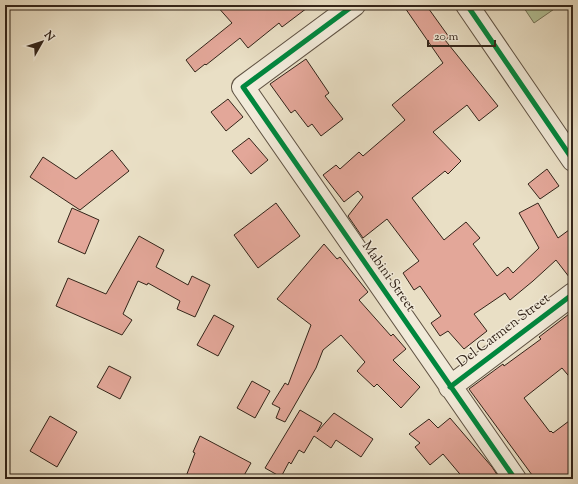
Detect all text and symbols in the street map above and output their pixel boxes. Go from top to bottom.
north arrow [22,22,62,62]
scale bar [428,22,495,48]
text: N [39,27,58,45]
text: 20 m [434,28,459,46]
street label: Mabini Street [356,238,420,317]
street label: Del Carmen Street [453,289,555,373]

